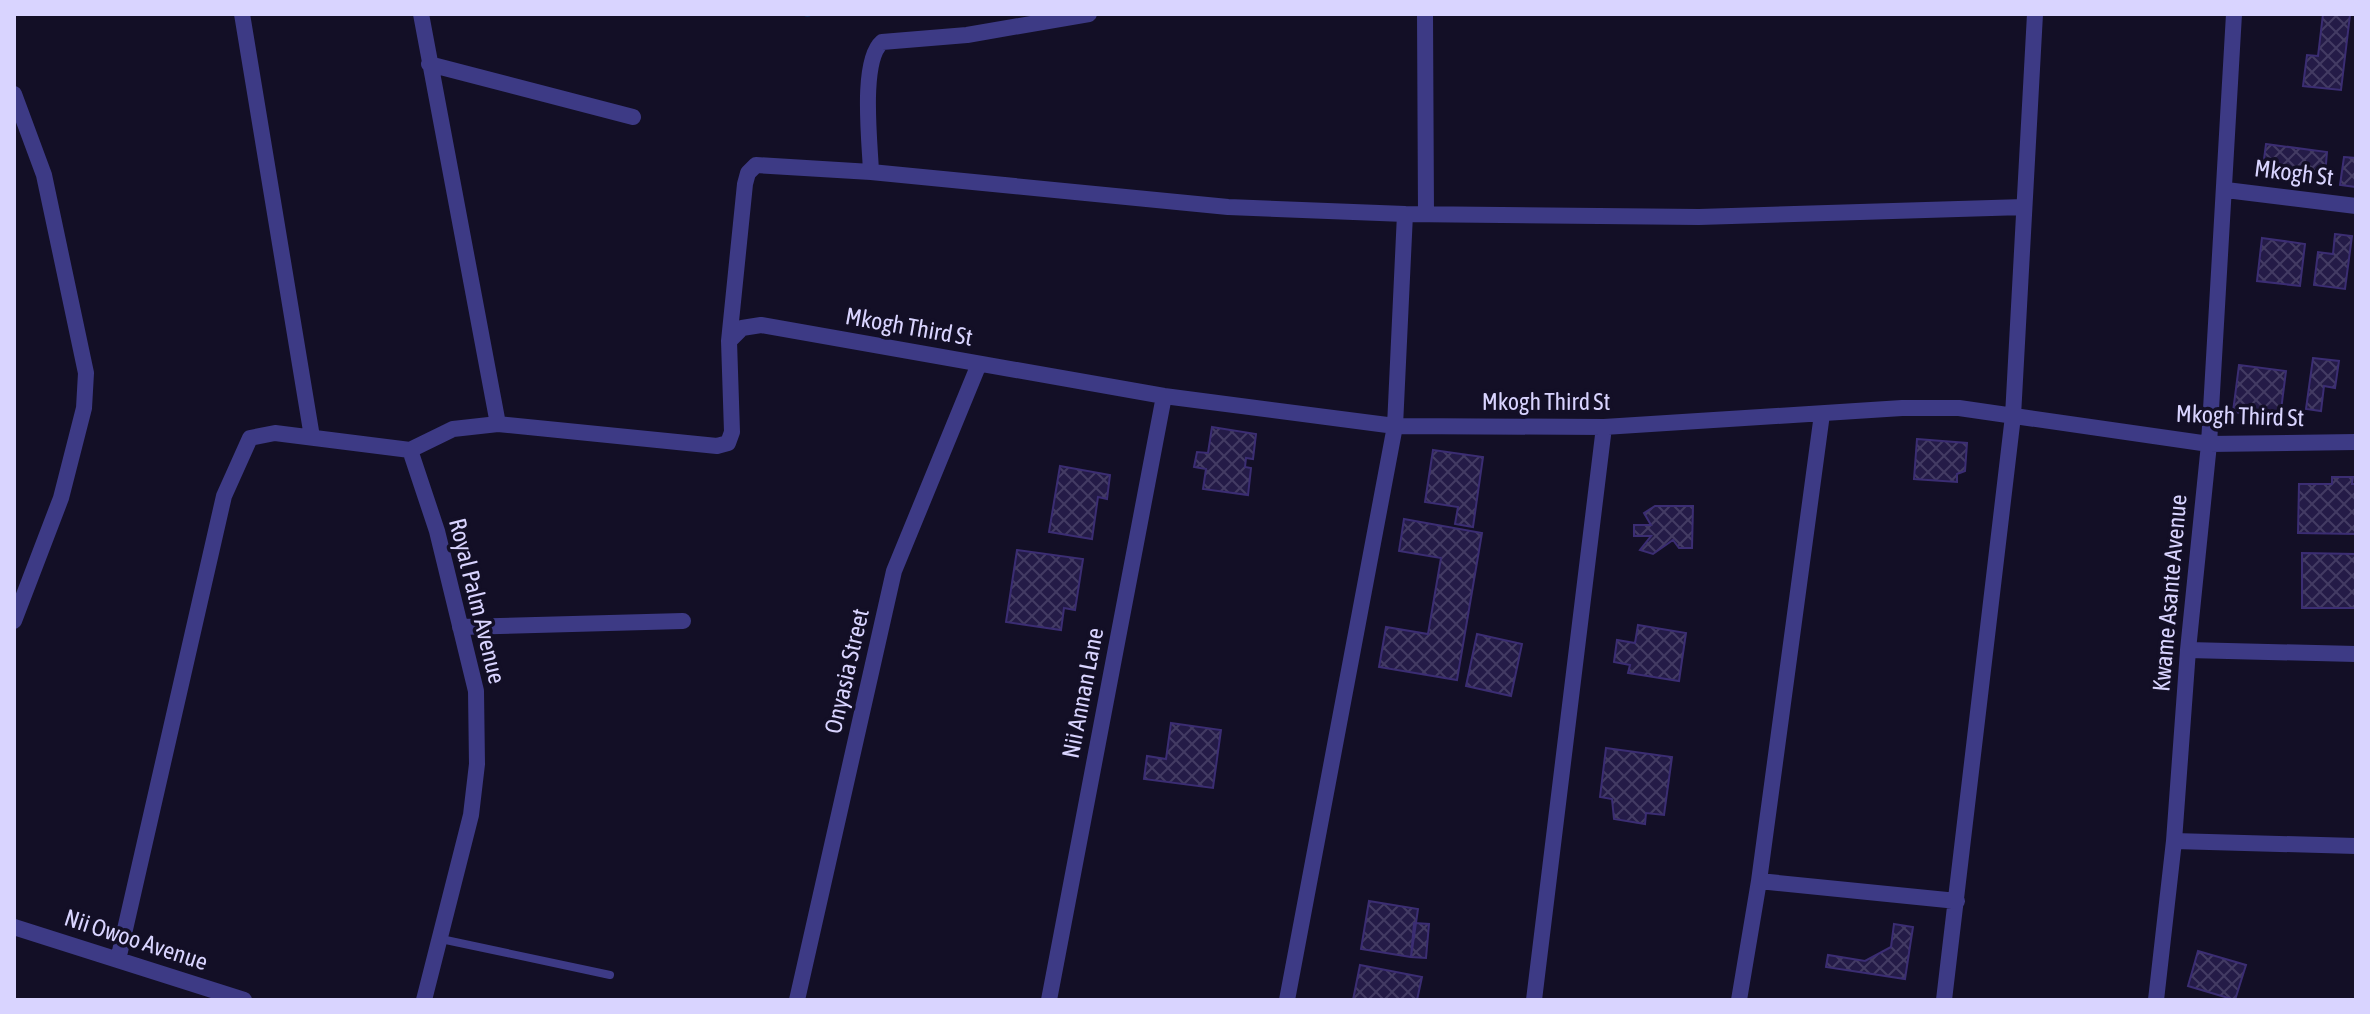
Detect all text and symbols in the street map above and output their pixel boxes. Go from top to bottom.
street label: Mkogh St [2253,154,2335,191]
street label: Mkogh Third St [843,302,975,351]
street label: Mkogh Third St [1482,388,1610,415]
street label: Mkogh Third St [2175,400,2305,431]
street label: Kwame Asante Avenue [2147,493,2192,693]
street label: Royal Palm Avenue [444,515,511,686]
street label: Onyasia Street [819,606,874,736]
street label: Nii Annan Lane [1057,625,1108,761]
street label: Nii Owoo Avenue [61,904,211,975]

